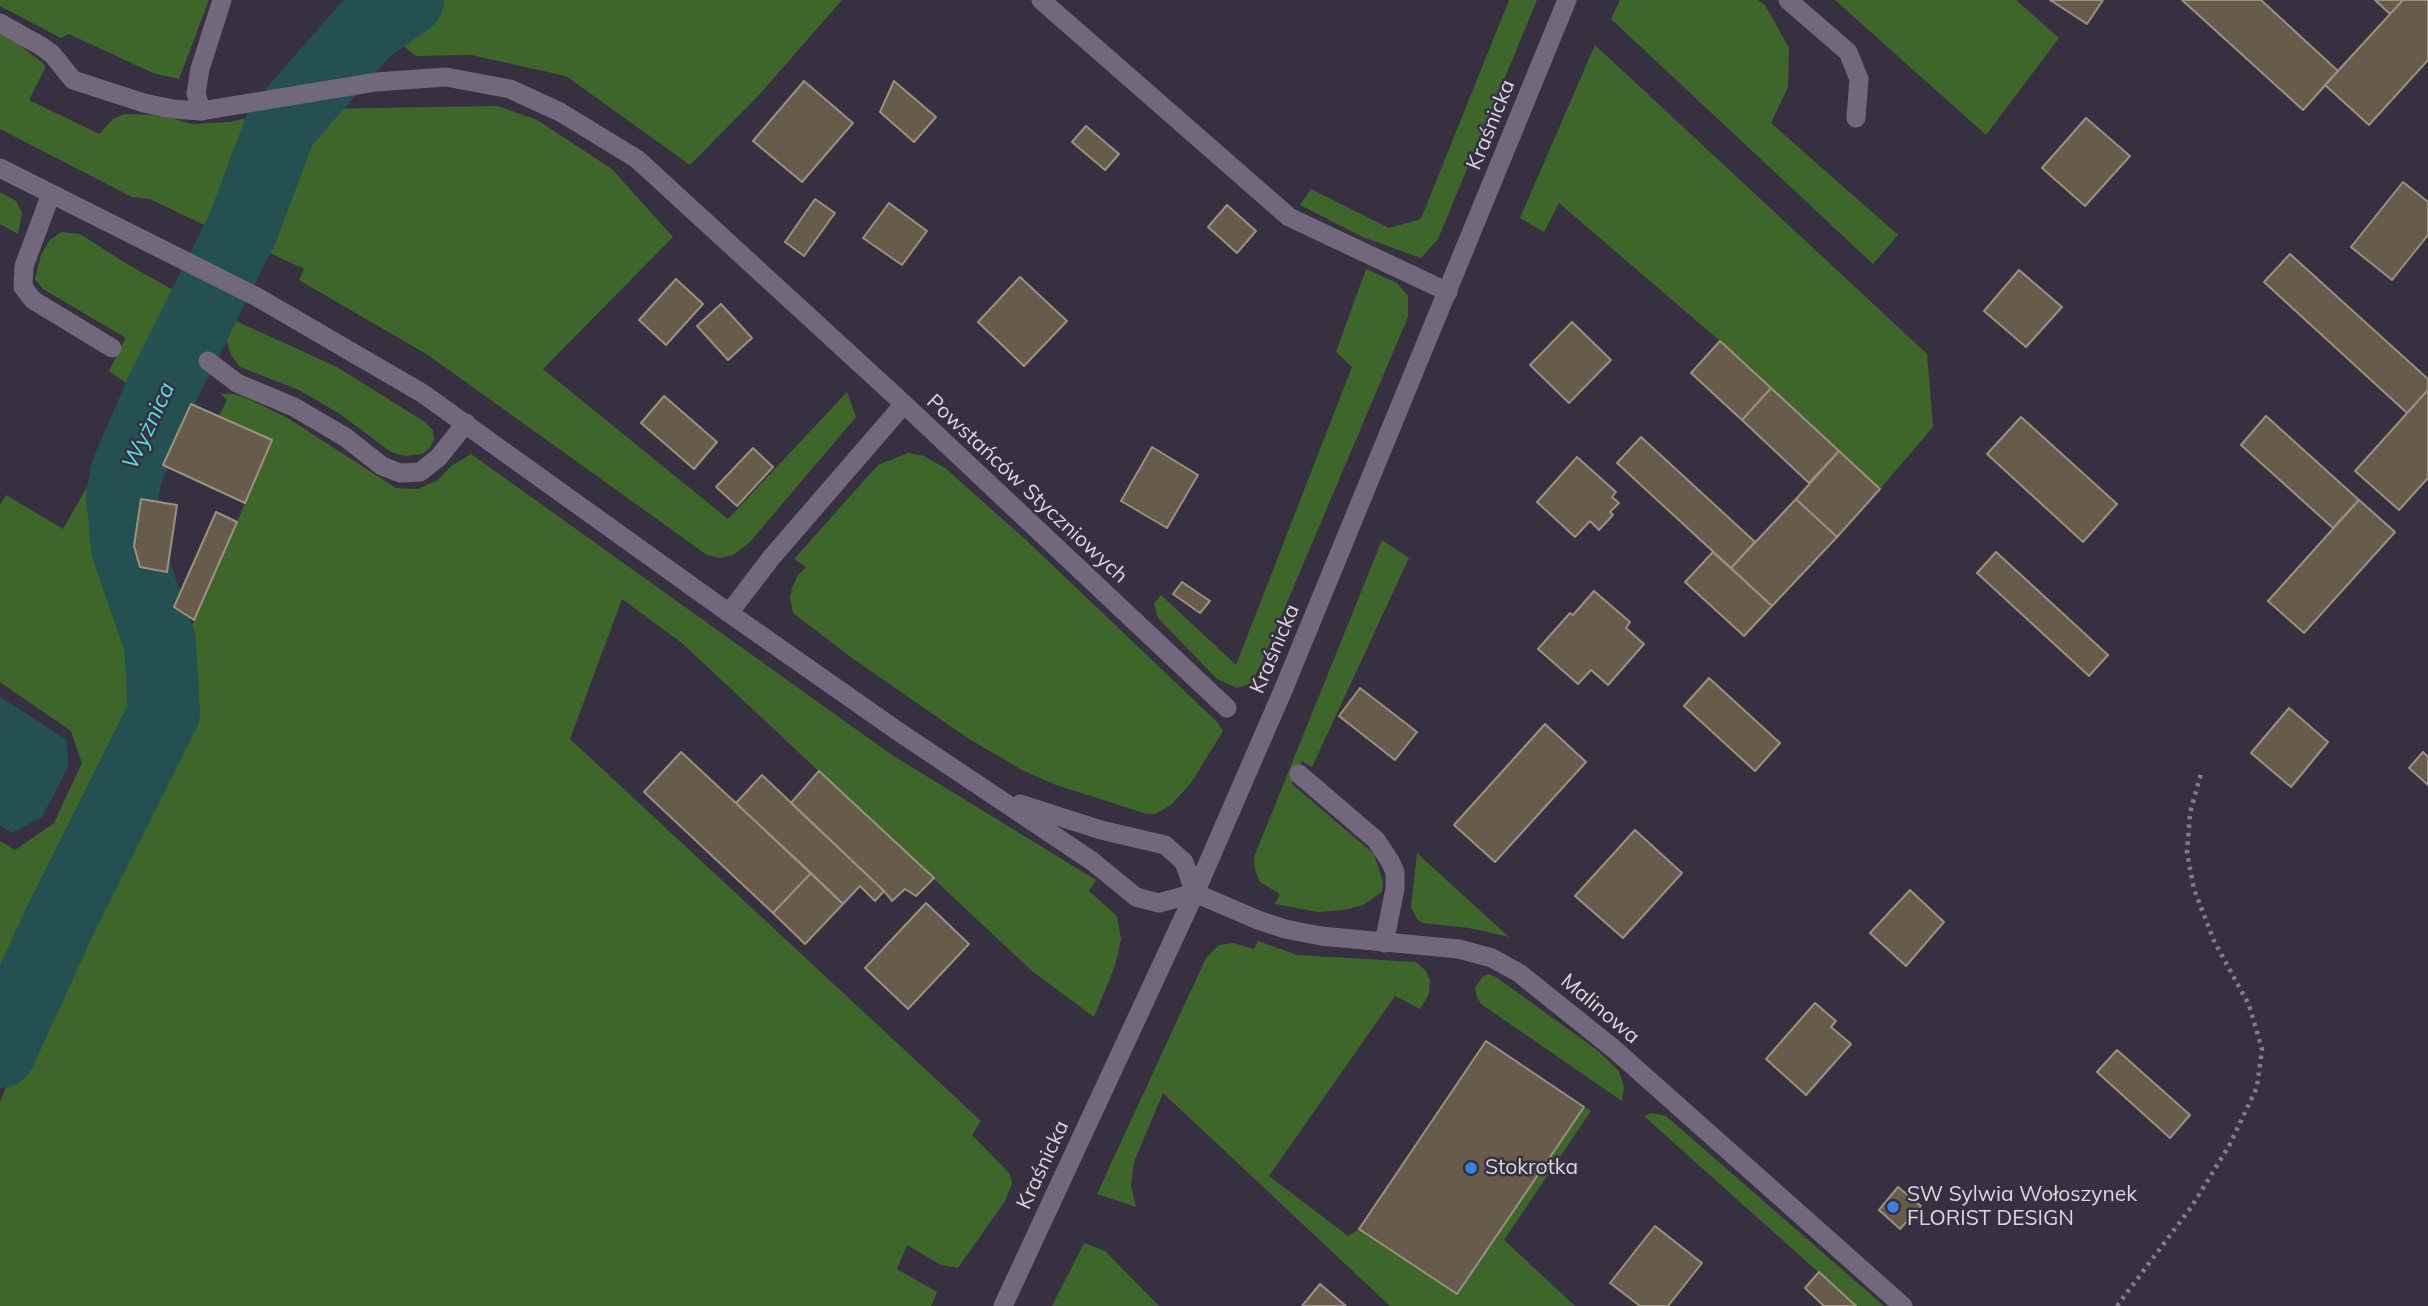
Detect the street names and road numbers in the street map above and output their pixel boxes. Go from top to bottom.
street label: Kraśnicka [1462,76,1520,174]
street label: Powstańców Styczniowych [921,389,1133,589]
street label: Kraśnicka [1245,600,1305,698]
street label: Malinowa [1555,969,1645,1049]
street label: Kraśnicka [1012,1117,1074,1213]

